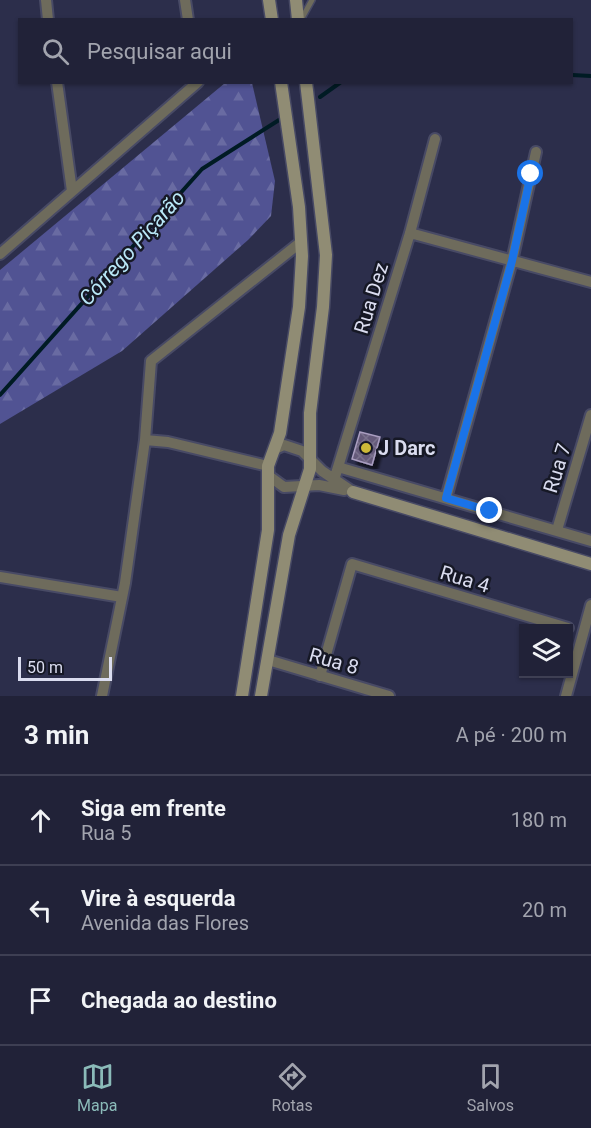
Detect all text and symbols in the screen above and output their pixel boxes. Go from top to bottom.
search box [18,18,573,84]
icon: search [39,35,72,68]
text: Pesquisar aqui [87,39,232,64]
route start [517,160,543,186]
water label: Córrego Piçarão [74,186,190,310]
street label: Rua Dez [349,260,393,336]
place label: J Darc [378,436,435,460]
street label: Rua 7 [538,440,576,496]
marker: J Darc [359,441,373,455]
route end [476,497,502,523]
street label: Rua 4 [437,560,493,598]
map controls [519,624,573,678]
button: layers [519,624,573,678]
street label: Rua 8 [306,643,362,679]
scale bar [18,654,112,682]
text: 50 m [27,658,63,677]
text: 3 min [24,720,89,750]
text: A pé · 200 m [456,723,567,747]
text: Siga em frente [81,796,226,821]
icon: ahead [24,804,57,837]
text: 180 m [511,808,567,832]
text: Rua 5 [81,821,131,845]
text: Vire à esquerda [81,886,235,911]
icon: left [24,894,57,927]
text: 20 m [522,898,567,922]
text: Avenida das Flores [81,911,249,935]
icon: arrive [24,984,57,1017]
text: Chegada ao destino [81,988,277,1013]
tab: Mapa [77,1060,117,1115]
tab: Rotas [272,1060,313,1115]
tab: Salvos [467,1060,514,1115]

